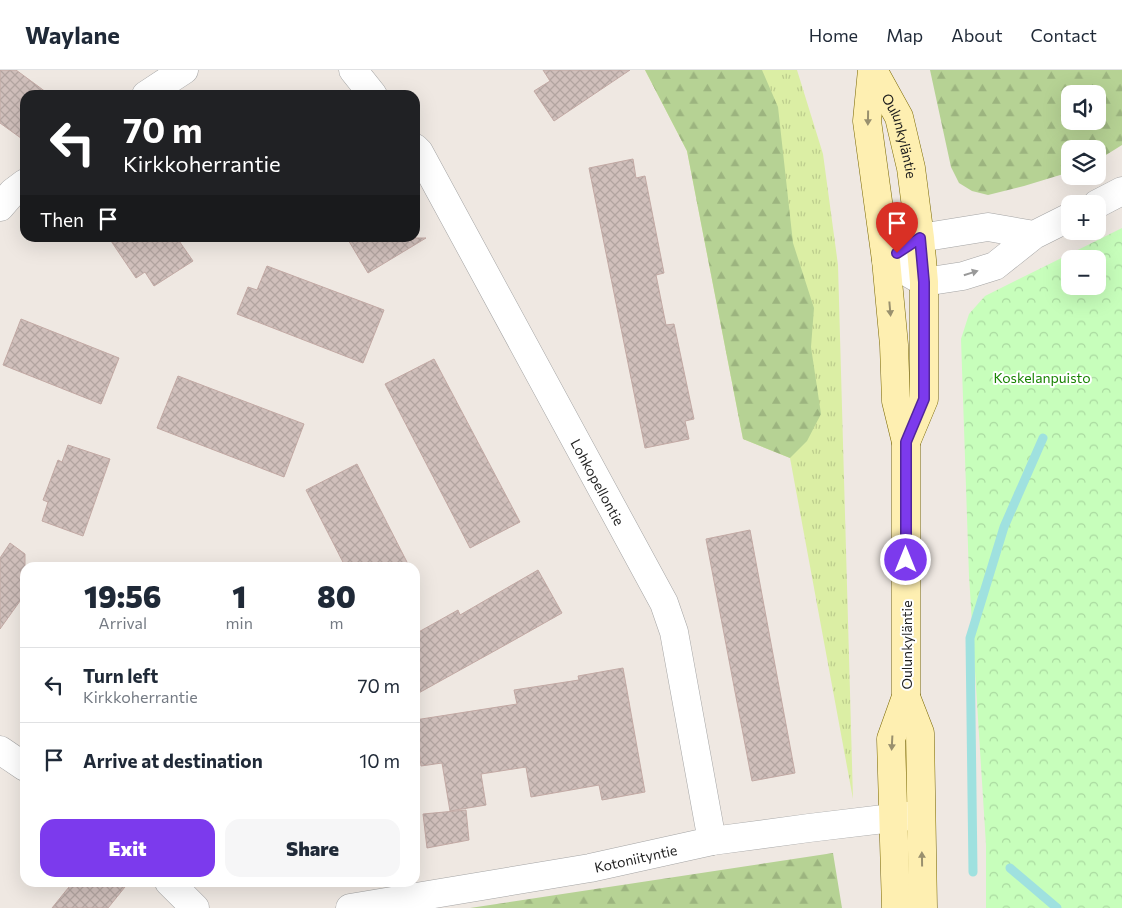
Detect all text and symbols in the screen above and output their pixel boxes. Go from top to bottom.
text: Waylane [25,20,120,49]
text: Home [809,24,858,46]
text: Map [886,24,923,46]
text: About [951,24,1003,46]
text: Contact [1031,24,1097,46]
map controls [1061,85,1106,295]
button: sound [1061,85,1106,130]
street label: Oulunkyläntie [879,90,921,179]
text: 70 m [123,107,203,150]
icon: left [40,110,105,175]
one-way arrow [863,111,871,127]
button: layers [1061,140,1106,185]
text: Kirkkoherrantie [123,150,281,177]
button: + [1061,195,1106,240]
pin [876,202,918,253]
icon: arrive [94,205,122,233]
text: Then [40,208,84,231]
icon: arrive [883,209,911,237]
button: − [1061,250,1106,295]
one-way arrow [964,269,979,277]
one-way arrow [886,301,894,317]
park label: Koskelanpuisto [993,369,1091,386]
street label: Lohkopellontie [568,436,629,528]
position arrow [879,533,931,585]
text: 19:56 [84,577,162,614]
text: 1 [232,577,246,614]
text: 80 [317,577,356,614]
street label: Oulunkyläntie [898,600,915,690]
text: Arrival [99,613,147,632]
text: min [226,613,253,632]
text: m [329,613,343,632]
text: Turn left [83,664,158,687]
icon: left [40,671,68,699]
text: 70 m [357,674,400,697]
text: Kirkkoherrantie [83,687,198,706]
one-way arrow [887,736,895,752]
icon: arrive [40,746,68,774]
text: Arrive at destination [83,749,263,772]
text: 10 m [359,749,400,772]
button: Exit [40,819,215,877]
button: Share [225,819,400,877]
street label: Kotoniityntie [593,841,679,875]
one-way arrow [918,851,926,867]

